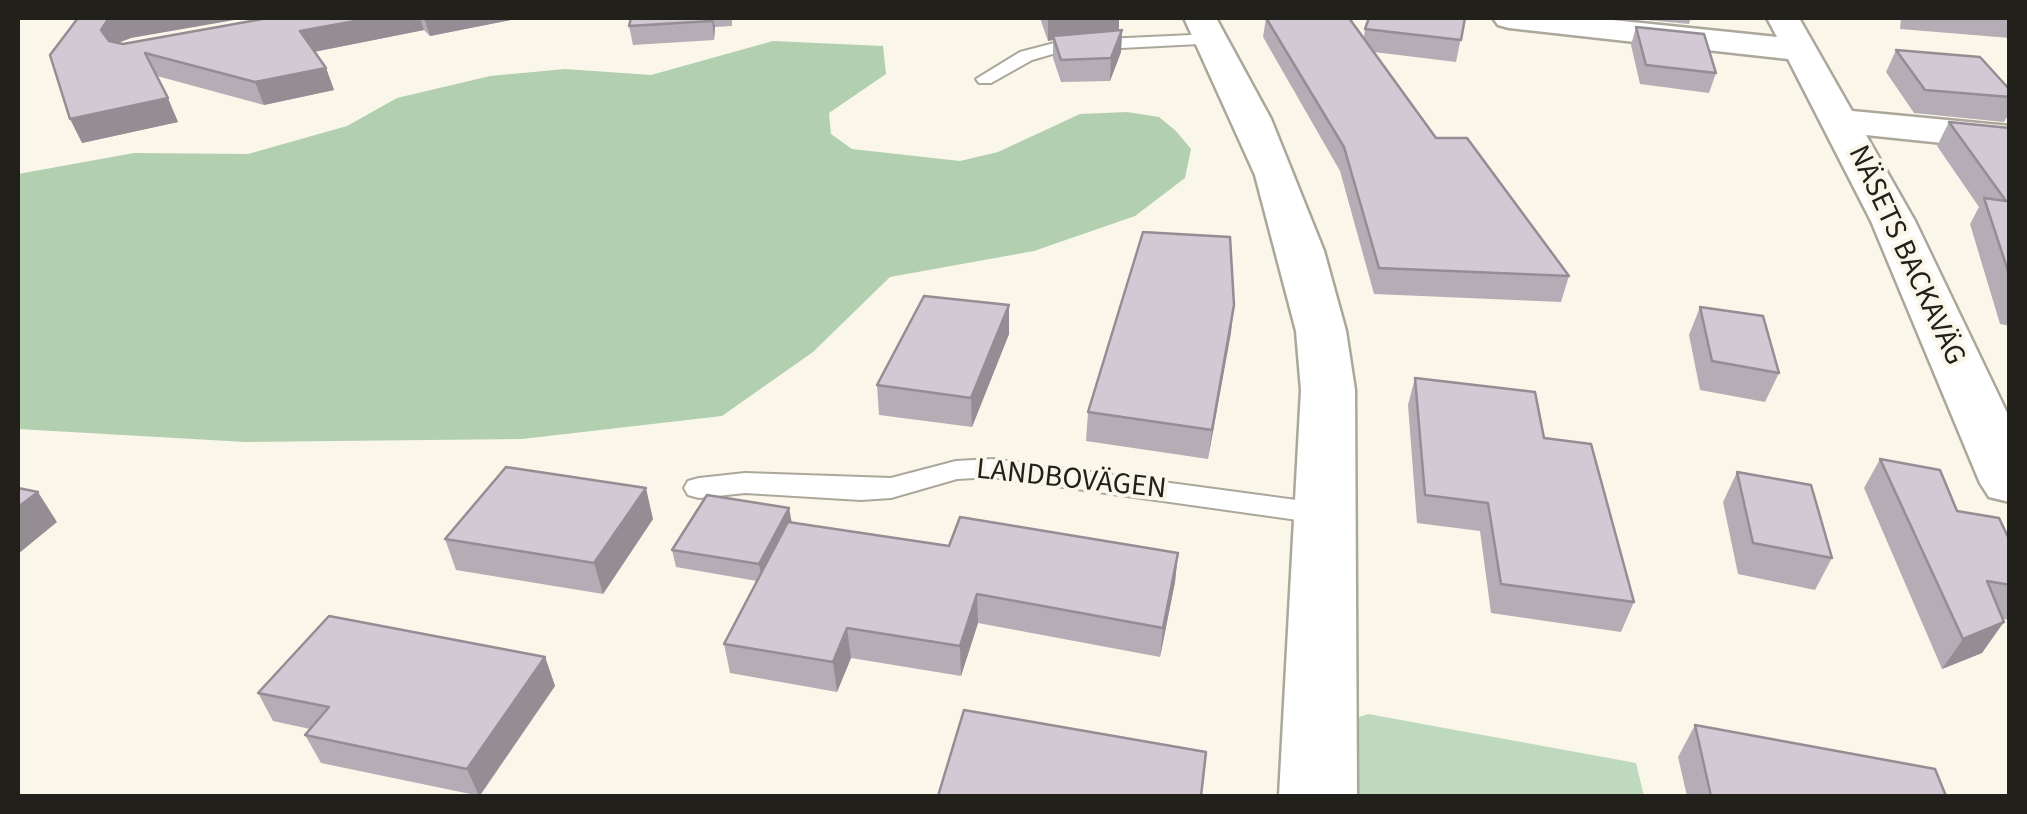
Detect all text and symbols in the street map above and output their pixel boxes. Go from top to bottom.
street label: NÄSETS BACKAVÄG [1838,141,1972,371]
street label: LANDBOVÄGEN [974,453,1168,509]

